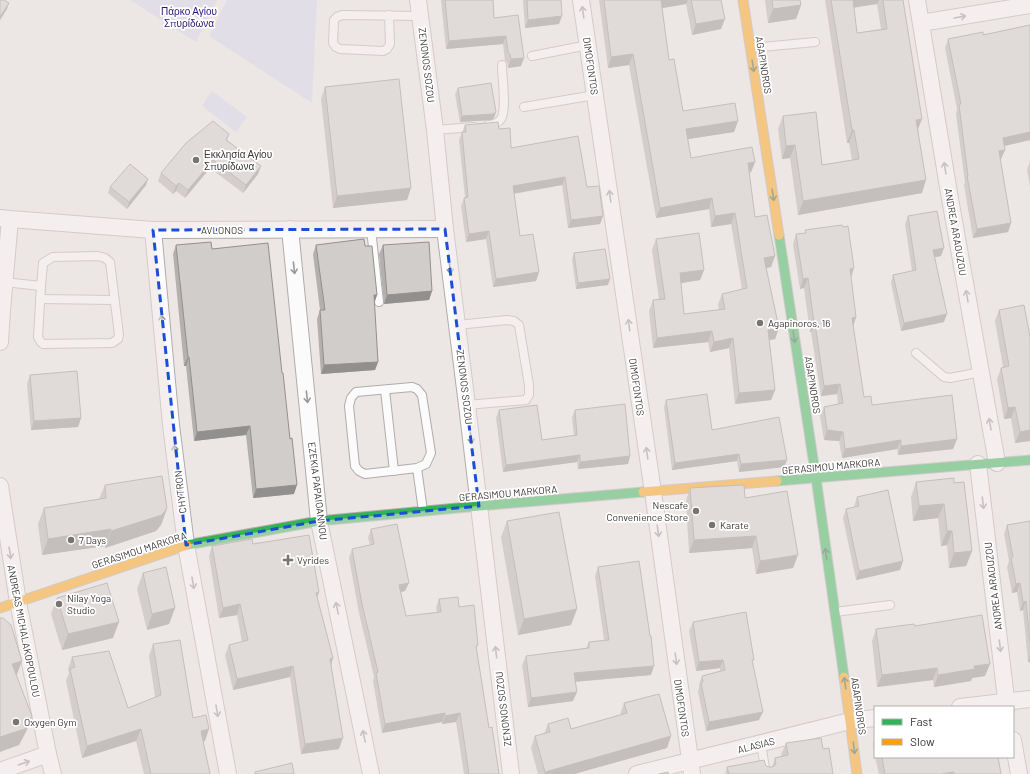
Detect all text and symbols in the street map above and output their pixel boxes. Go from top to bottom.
park label: Πάρκο Αγίου Σπυρίδωνα [161,5,217,29]
one-way arrow [579,6,587,19]
one-way arrow [953,12,966,20]
street label: ZENONOS SOZOU [416,27,438,103]
street label: DIMOFONTOS [581,36,601,96]
street label: AGAPINOROS [754,36,774,95]
one-way arrow [749,59,757,72]
place label: Εκκλησία Αγίου Σπυρίδωνα [204,148,272,172]
marker: Εκκλησία Αγίου Σπυρίδωνα [191,155,201,165]
one-way arrow [941,162,949,175]
street label: ANDREA ARAOUZOU [942,187,970,277]
one-way arrow [769,188,777,201]
one-way arrow [606,190,614,203]
street label: AVLONOS [201,224,243,236]
one-way arrow [290,261,298,274]
one-way arrow [446,261,454,274]
one-way arrow [963,290,971,303]
one-way arrow [158,315,165,328]
place label: Agapinoros, 16 [768,317,830,329]
marker: Agapinoros, 16 [755,318,765,328]
one-way arrow [625,319,633,332]
one-way arrow [790,330,798,343]
street label: ZENONOS SOZOU [454,349,476,425]
street label: AGAPINOROS [803,356,823,415]
street label: DIMOFONTOS [627,357,647,417]
one-way arrow [303,390,311,403]
one-way arrow [986,418,994,431]
one-way arrow [467,431,475,444]
street label: EZEKIA PAPAIOANNOU [306,441,330,541]
one-way arrow [171,444,178,457]
one-way arrow [643,447,651,460]
street label: GERASIMOU MARKORA [781,456,881,476]
street label: CHYTRON [171,470,189,514]
street label: GERASIMOU MARKORA [458,483,558,503]
one-way arrow [979,496,987,509]
place label: Nescafe Convenience Store [606,499,688,523]
marker: Nescafe Convenience Store [691,506,701,516]
place label: Karate [720,519,749,531]
marker: Karate [707,520,717,530]
one-way arrow [654,524,662,537]
street label: GERASIMOU MARKORA [90,529,188,571]
place label: 7 Days [79,534,106,546]
marker: 7 Days [66,535,76,545]
street label: ANDREA ARAOUZOU [982,541,1004,631]
one-way arrow [6,546,14,559]
one-way arrow [822,548,830,561]
marker: Vyrides [282,554,294,566]
place label: Vyrides [297,554,329,566]
street label: ANDREAS MICHALAKOPOULOU [5,564,43,698]
one-way arrow [189,576,197,589]
place label: Nilay Yoga Studio [67,592,111,616]
marker: Nilay Yoga Studio [54,599,64,609]
one-way arrow [333,602,341,615]
one-way arrow [996,639,1004,652]
one-way arrow [493,646,500,659]
one-way arrow [672,653,680,666]
street label: ZENONOS SOZOU [492,671,514,747]
one-way arrow [841,677,849,690]
street label: AGAPINOROS [849,677,869,736]
street label: DIMOFONTOS [672,678,692,738]
one-way arrow [213,704,221,717]
legend [874,706,1014,758]
text: Fast [910,714,933,728]
place label: Oxygen Gym [24,716,76,728]
marker: Oxygen Gym [11,717,21,727]
one-way arrow [359,730,367,743]
text: Slow [910,734,935,748]
street label: ALASIAS [736,735,776,755]
one-way arrow [850,741,857,754]
one-way arrow [18,759,31,766]

